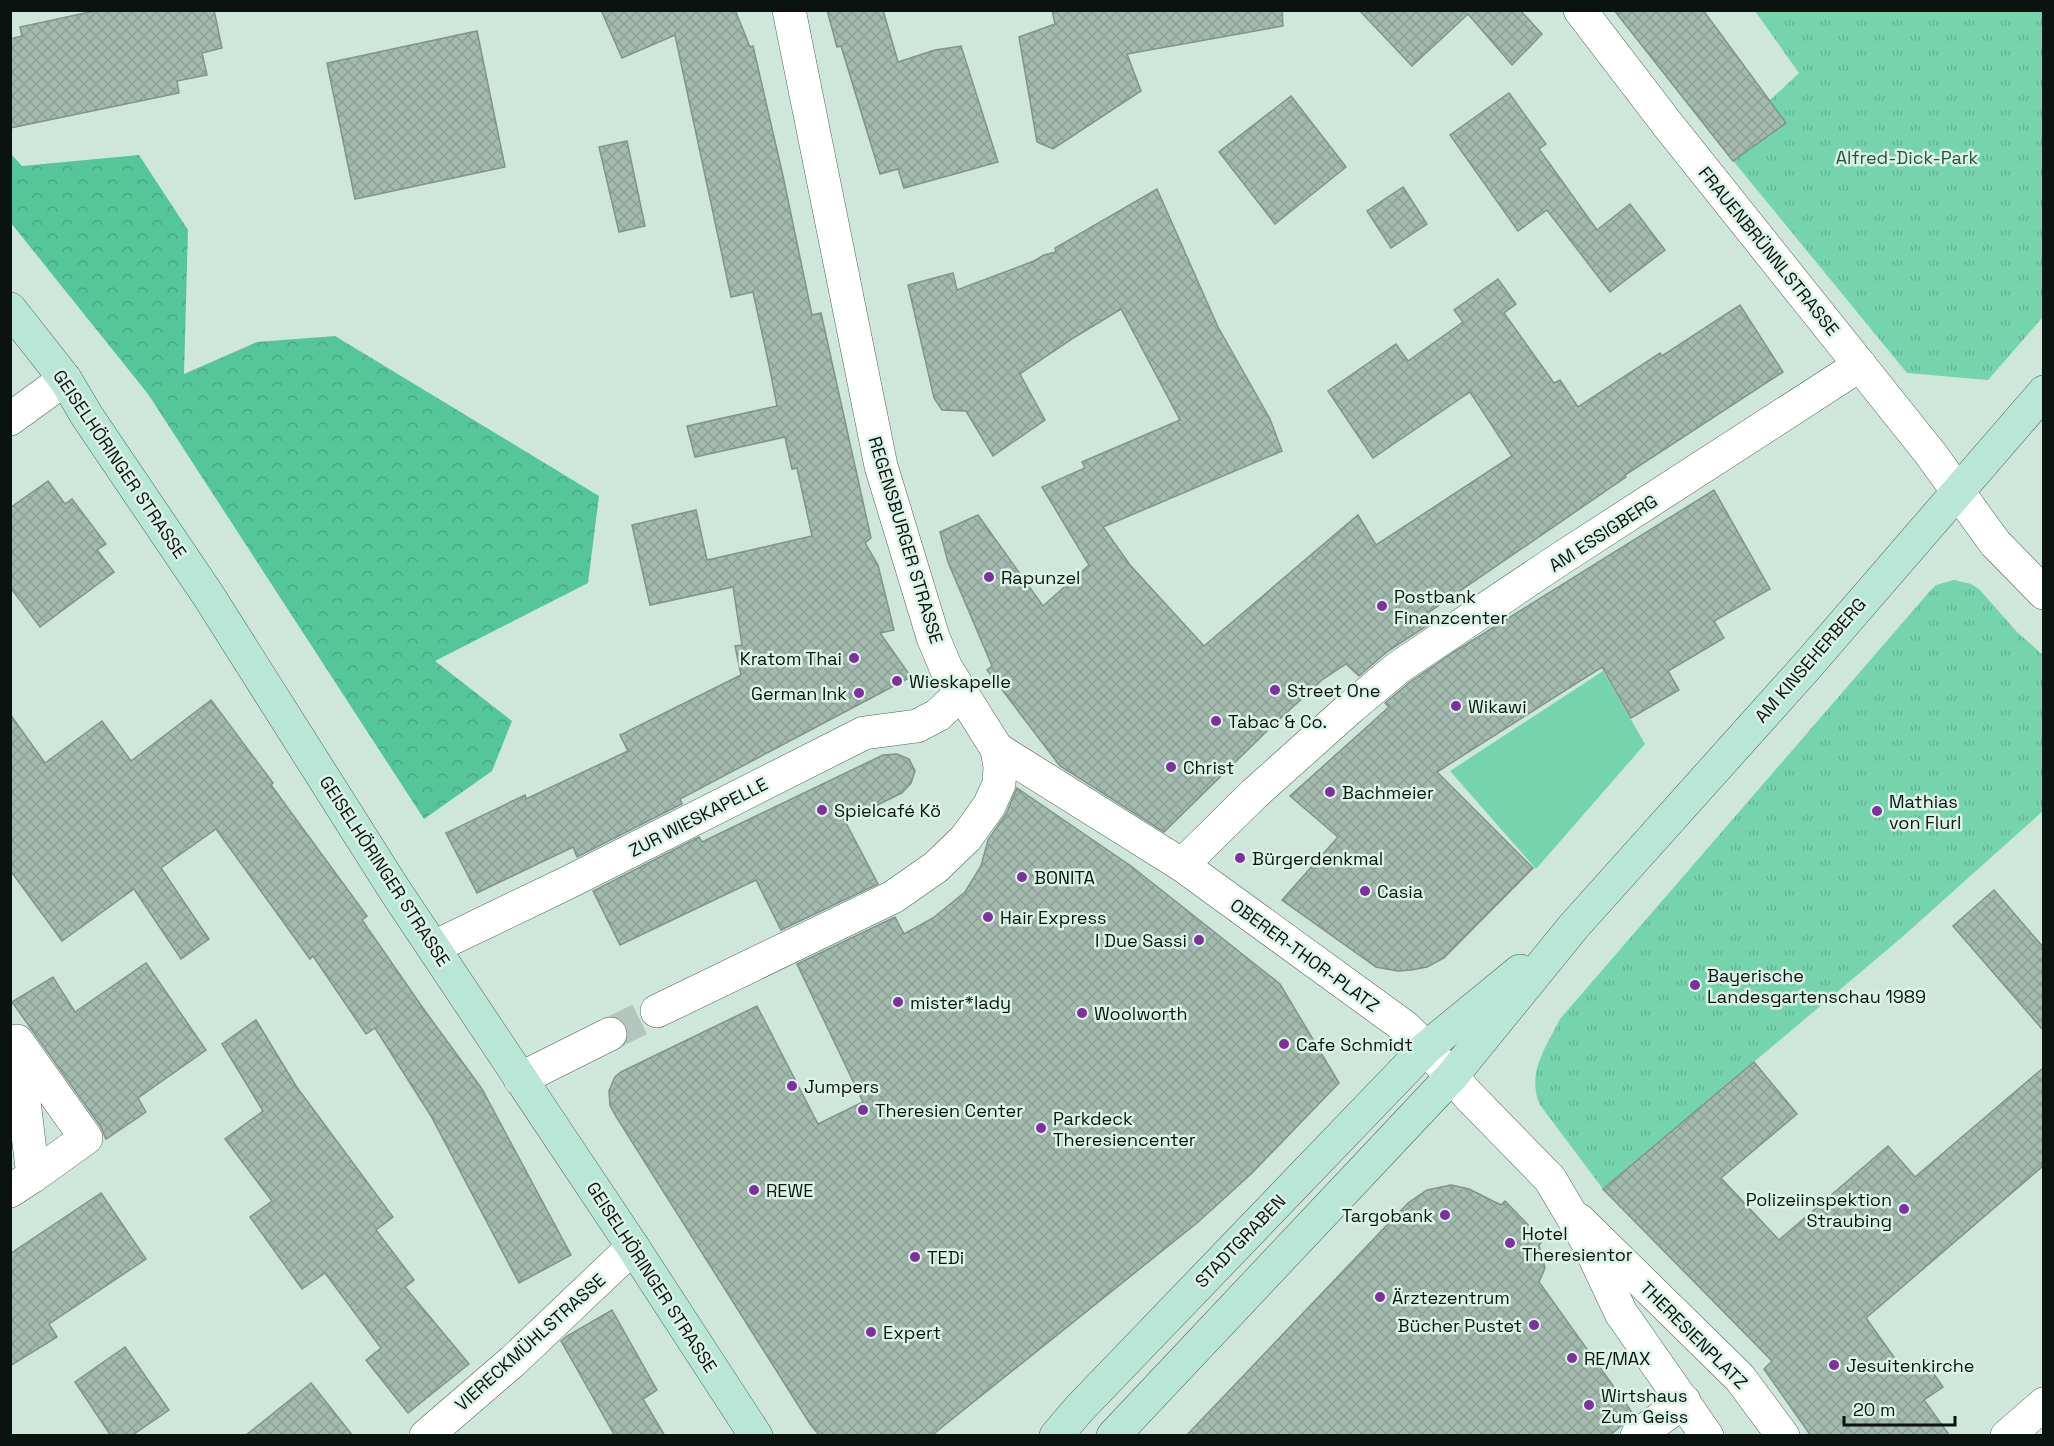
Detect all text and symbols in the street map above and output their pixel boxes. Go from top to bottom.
park label: Alfred-Dick-Park [1836,146,1979,169]
street label: FRAUENBRÜNNLSTRASSE [1694,162,1844,340]
street label: GEISELHÖRINGER STRASSE [48,365,192,563]
street label: REGENSBURGER STRASSE [863,434,949,646]
street label: AM ESSIGBERG [1544,489,1662,577]
place label: Rapunzel [1001,566,1080,589]
marker: Rapunzel [982,570,996,584]
place label: Postbank Finanzcenter [1394,585,1507,629]
street label: AM KINSEHERBERG [1749,593,1871,727]
marker: Postbank Finanzcenter [1375,599,1389,613]
place label: Kratom Thai [740,647,842,670]
marker: Kratom Thai [847,651,861,665]
place label: Wieskapelle [909,670,1011,693]
marker: Wieskapelle [890,674,904,688]
place label: Street One [1287,679,1380,702]
place label: German Ink [751,682,847,705]
marker: Street One [1268,683,1282,697]
marker: German Ink [852,686,866,700]
place label: Wikawi [1468,695,1527,718]
marker: Wikawi [1449,699,1463,713]
place label: Tabac & Co. [1228,710,1327,733]
marker: Tabac & Co. [1209,714,1223,728]
place label: Christ [1183,756,1234,779]
marker: Christ [1164,760,1178,774]
street label: GEISELHÖRINGER STRASSE [315,771,455,971]
street label: ZUR WIESKAPELLE [625,772,771,862]
place label: Bachmeier [1342,781,1434,804]
marker: Bachmeier [1323,785,1337,799]
place label: Mathias von Flurl [1889,790,1961,834]
place label: Spielcafé Kö [834,799,941,822]
marker: Spielcafé Kö [815,803,829,817]
marker: Mathias von Flurl [1870,804,1884,818]
place label: Bürgerdenkmal [1252,847,1383,870]
marker: Bürgerdenkmal [1233,851,1247,865]
place label: BONITA [1034,866,1095,889]
marker: BONITA [1015,870,1029,884]
place label: Casia [1377,880,1423,903]
marker: Casia [1358,884,1372,898]
street label: OBERER-THOR-PLATZ [1226,893,1384,1017]
place label: Hair Express [1000,906,1106,929]
marker: Hair Express [981,910,995,924]
place label: I Due Sassi [1095,929,1187,952]
marker: I Due Sassi [1192,933,1206,947]
place label: Bayerische Landesgartenschau 1989 [1707,964,1926,1008]
marker: Bayerische Landesgartenschau 1989 [1688,978,1702,992]
place label: mister*lady [910,991,1011,1014]
marker: mister*lady [891,995,905,1009]
place label: Woolworth [1094,1002,1188,1025]
marker: Woolworth [1075,1006,1089,1020]
place label: Cafe Schmidt [1296,1033,1413,1056]
marker: Cafe Schmidt [1277,1037,1291,1051]
place label: Jumpers [804,1075,879,1098]
marker: Jumpers [785,1079,799,1093]
place label: Theresien Center [875,1099,1023,1122]
marker: Theresien Center [856,1103,870,1117]
place label: Parkdeck Theresiencenter [1053,1107,1196,1151]
marker: Parkdeck Theresiencenter [1034,1121,1048,1135]
street label: GEISELHÖRINGER STRASSE [582,1177,722,1377]
place label: REWE [766,1179,813,1202]
marker: REWE [747,1183,761,1197]
place label: Polizeiinspektion Straubing [1746,1188,1892,1232]
street label: STADTGRABEN [1190,1189,1290,1293]
marker: Polizeiinspektion Straubing [1897,1202,1911,1216]
place label: Targobank [1342,1204,1433,1227]
marker: Targobank [1438,1208,1452,1222]
place label: Hotel Theresientor [1522,1222,1633,1266]
marker: Hotel Theresientor [1503,1236,1517,1250]
place label: TEDi [927,1246,964,1269]
marker: TEDi [908,1250,922,1264]
street label: VIERECKMÜHLSTRASSE [450,1268,610,1416]
street label: THERESIENPLATZ [1635,1276,1753,1394]
place label: Ärztezentrum [1392,1286,1510,1309]
marker: Ärztezentrum [1373,1290,1387,1304]
place label: Bücher Pustet [1398,1314,1522,1337]
marker: Bücher Pustet [1527,1318,1541,1332]
place label: Expert [883,1321,941,1344]
marker: Expert [864,1325,878,1339]
place label: RE/MAX [1584,1347,1651,1370]
marker: RE/MAX [1565,1351,1579,1365]
place label: Jesuitenkirche [1846,1354,1974,1377]
marker: Jesuitenkirche [1827,1358,1841,1372]
place label: Wirtshaus Zum Geiss [1601,1384,1688,1428]
scale bar [1844,1389,1955,1427]
marker: Wirtshaus Zum Geiss [1582,1398,1596,1412]
text: 20 m [1853,1398,1896,1421]

